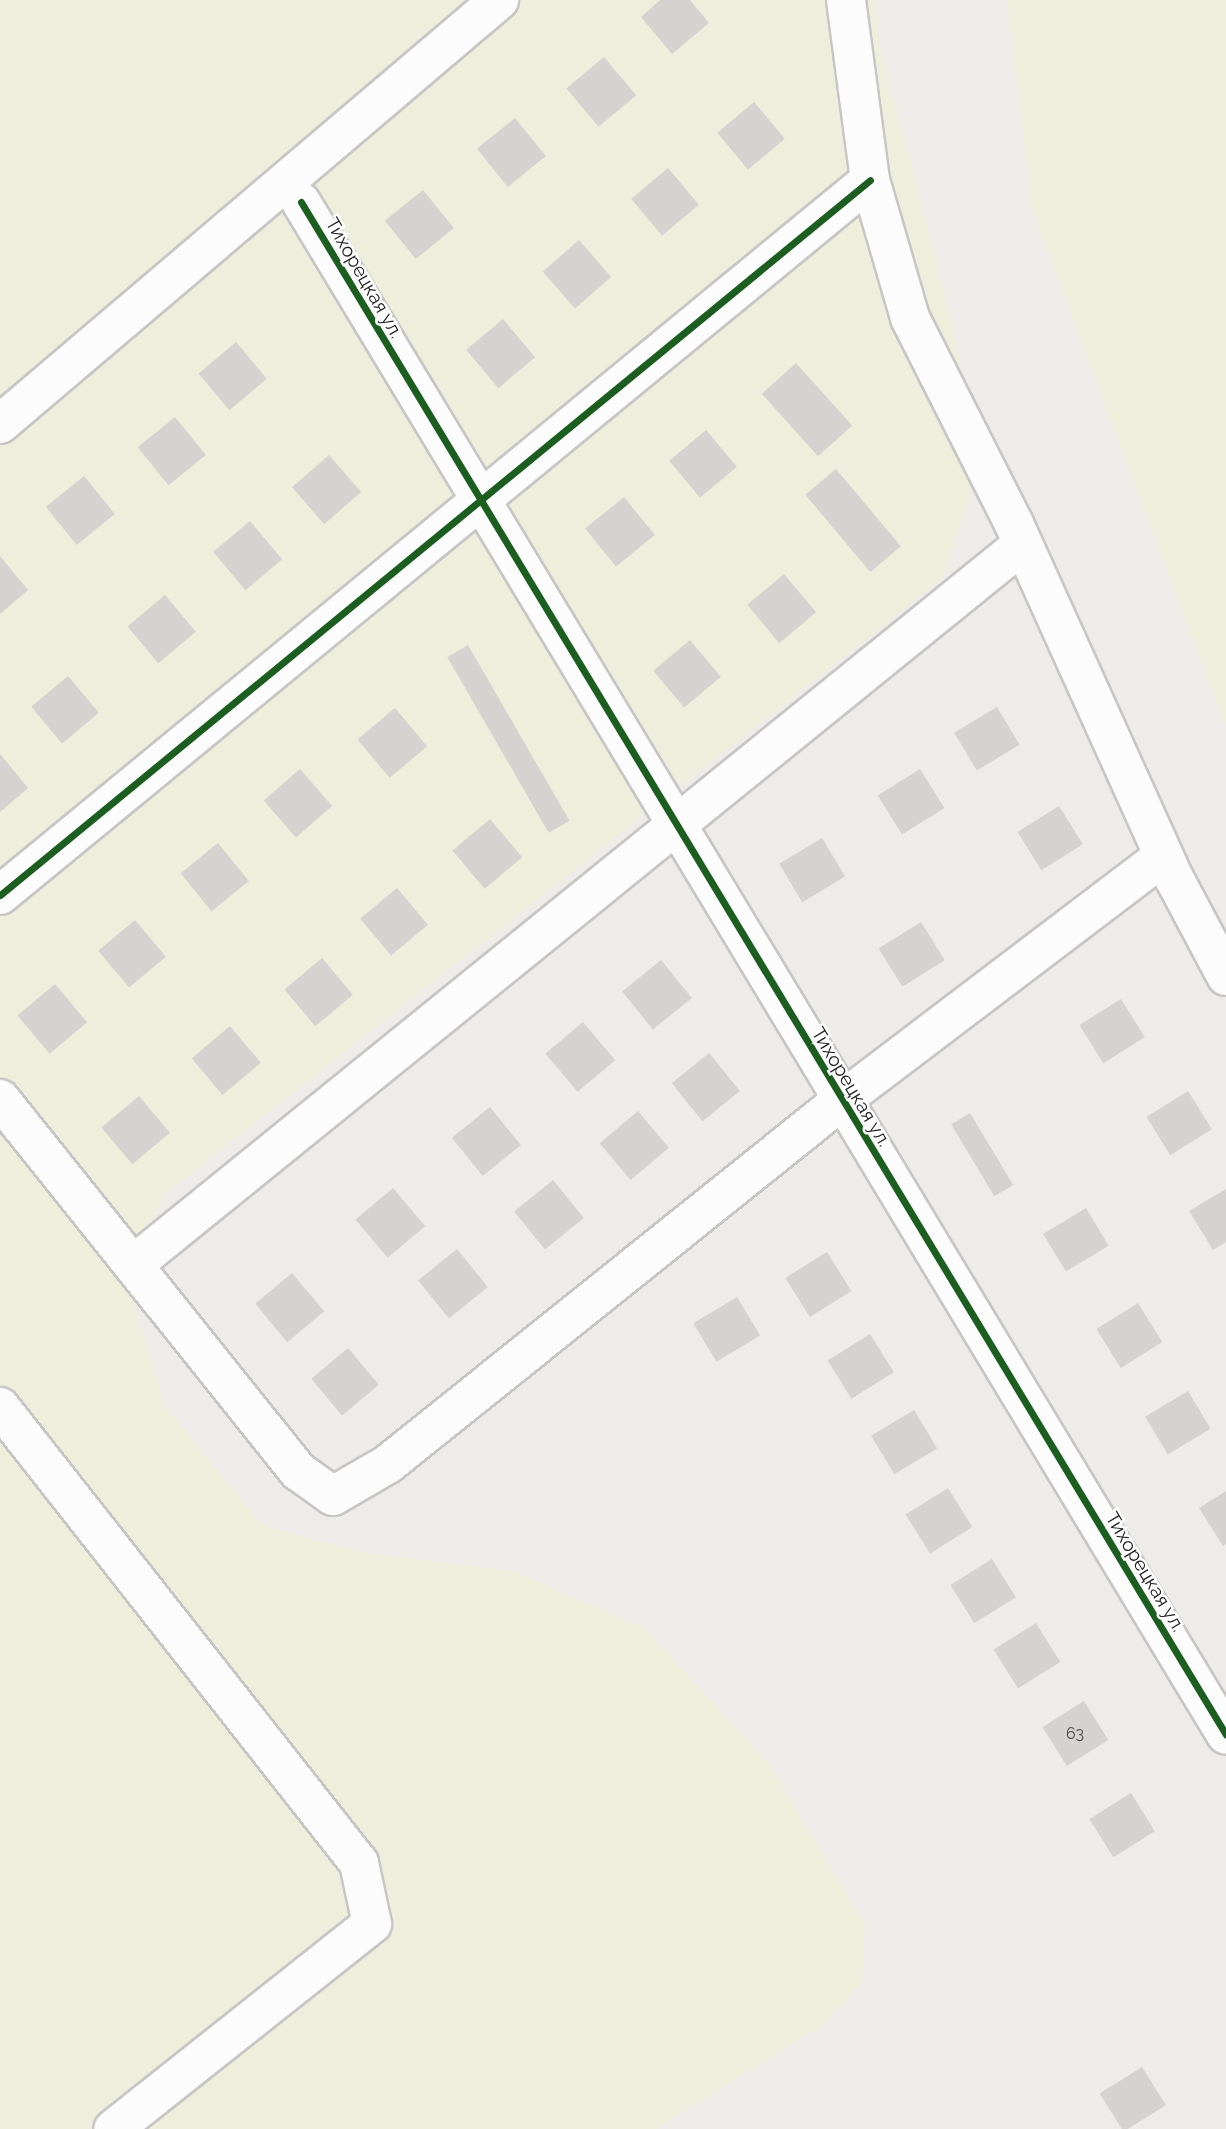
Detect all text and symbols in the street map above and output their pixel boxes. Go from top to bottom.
street label: Тихорецкая ул. [320,214,408,342]
street label: Тихорецкая ул. [806,1023,896,1151]
street label: Тихорецкая ул. [1100,1508,1190,1636]
house number: 63 [1066,1724,1084,1744]

